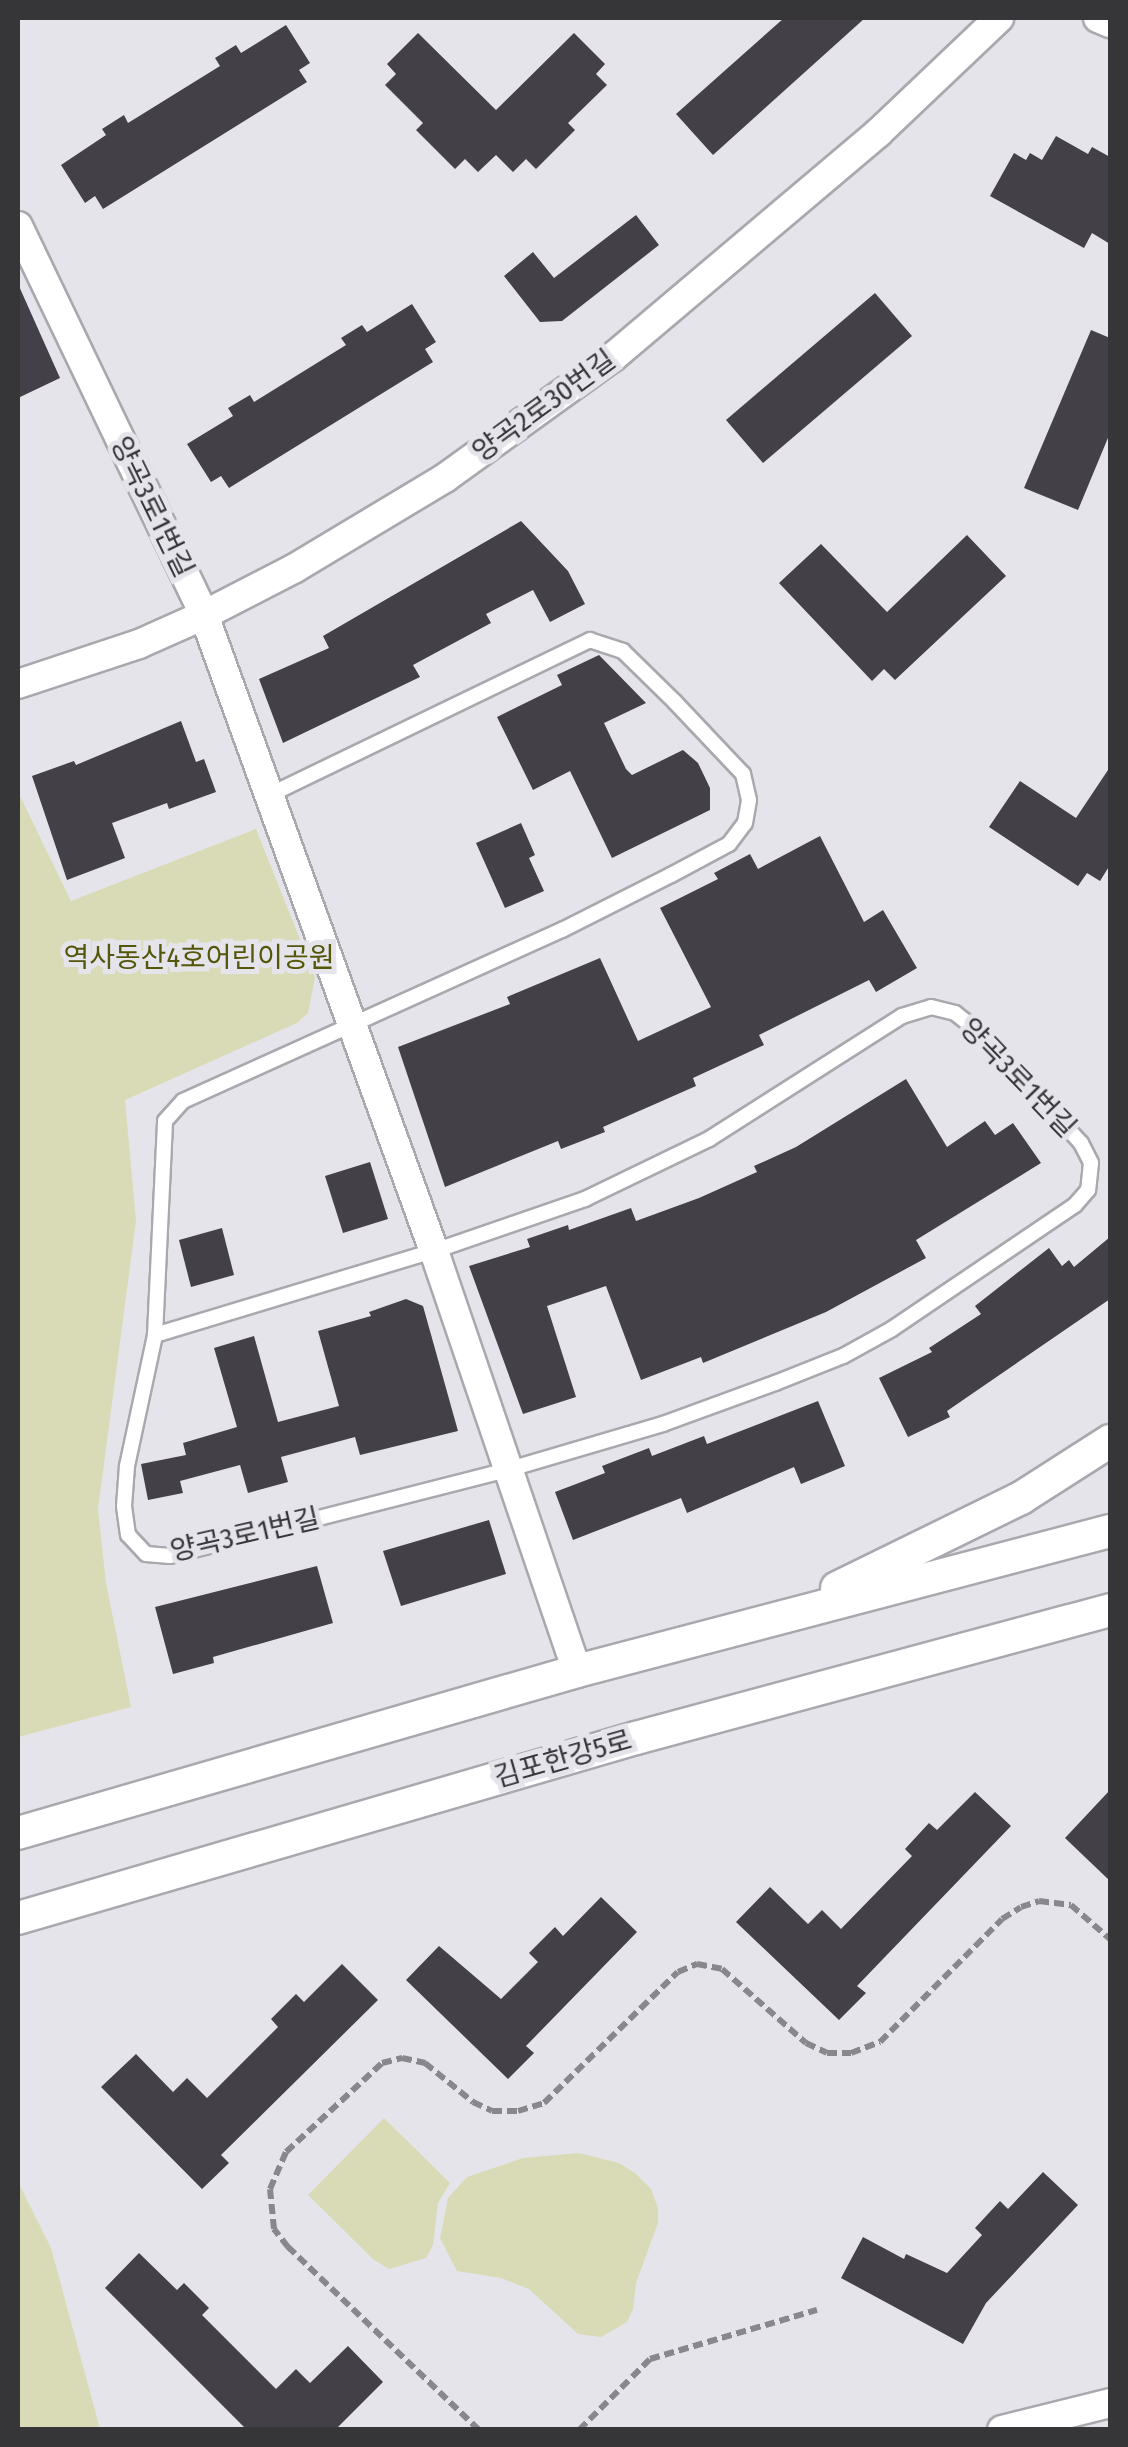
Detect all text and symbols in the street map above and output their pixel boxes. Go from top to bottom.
street label: 양곡2로30번길 [466,343,622,469]
street label: 양곡3로1번길 [104,431,200,583]
park label: 역사동산4호어린이공원 [63,941,335,975]
street label: 양곡3로1번길 [953,1012,1083,1144]
street label: 양곡3로1번길 [167,1501,323,1569]
street label: 김포한강5로 [490,1723,636,1795]

